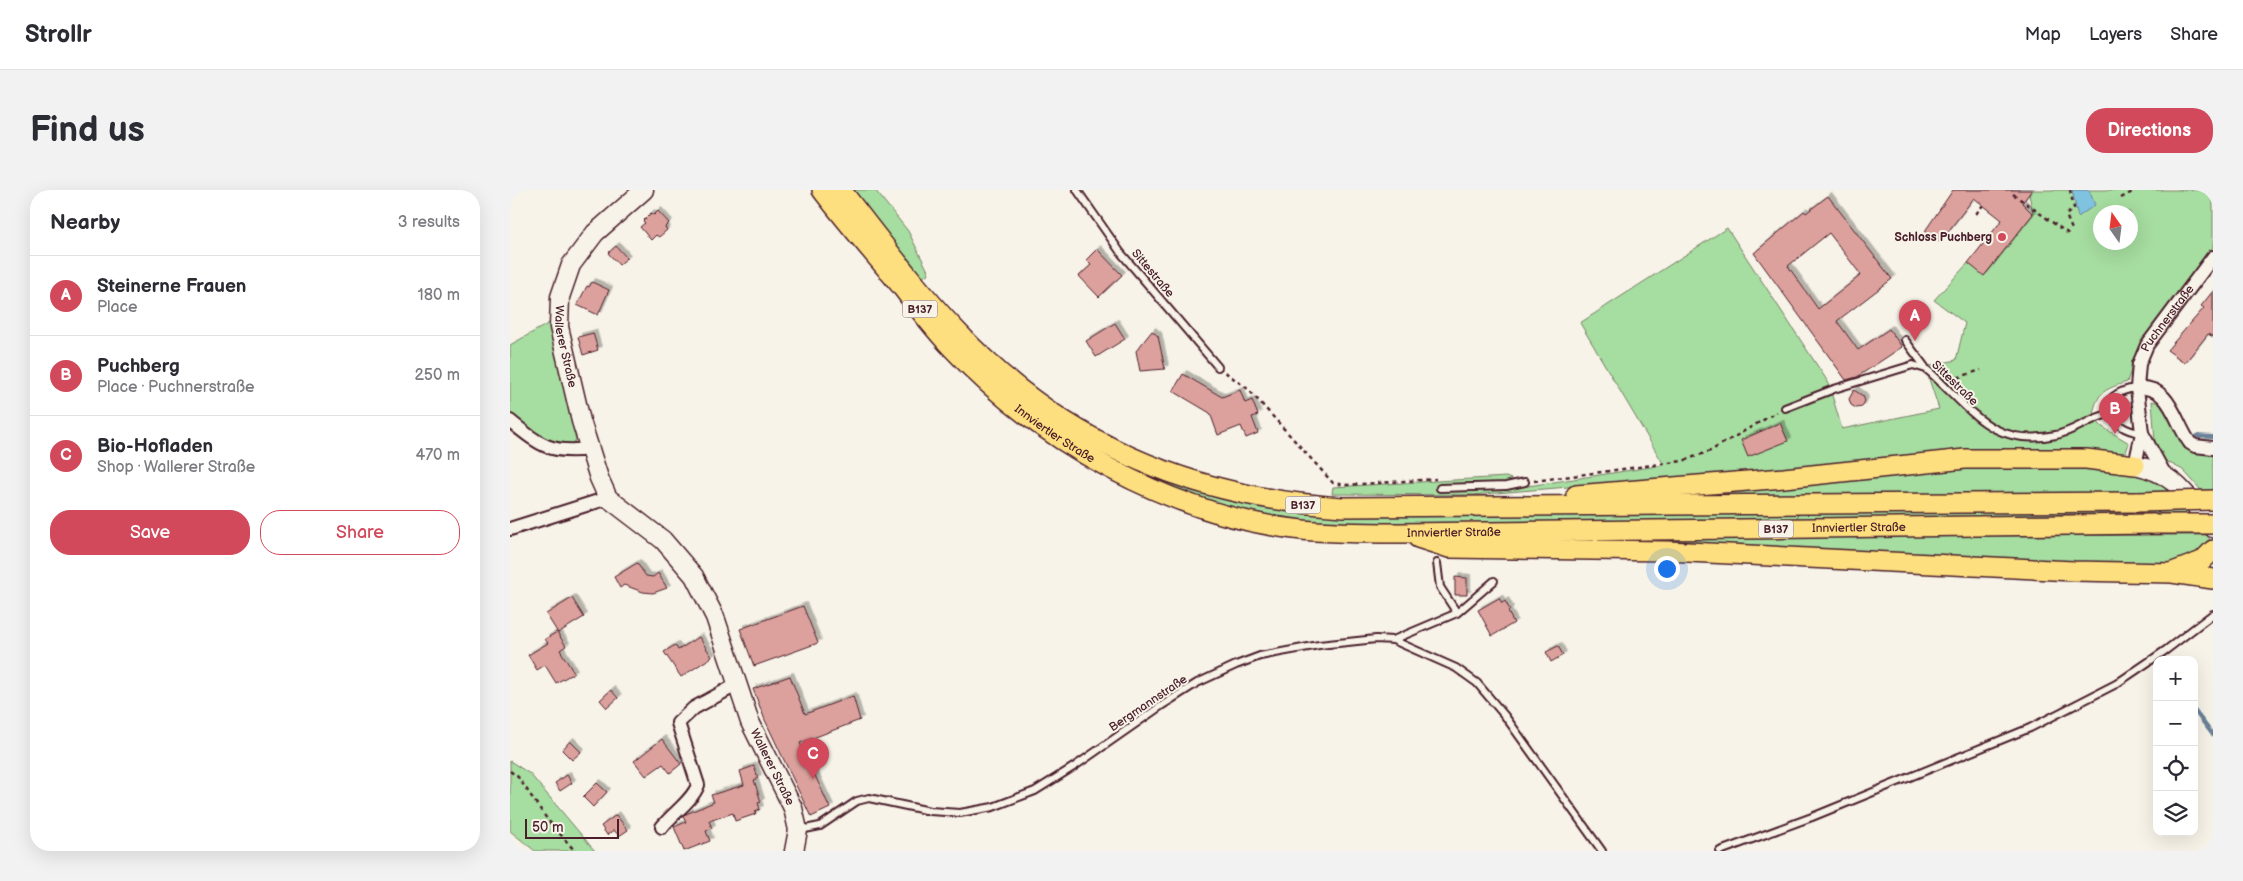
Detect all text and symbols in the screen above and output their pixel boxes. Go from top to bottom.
text: Strollr [25,20,92,49]
text: Map [2025,24,2061,45]
text: Layers [2089,24,2142,45]
text: Share [2170,24,2218,45]
button: Directions [2086,108,2213,153]
text: Find us [30,109,145,152]
north arrow [2093,205,2138,250]
text: Nearby [50,210,120,235]
text: 3 results [398,213,460,232]
place label: Schloss Puchberg [1894,230,1992,245]
marker: Schloss Puchberg [1996,231,2008,243]
street label: Sittestraße [1128,246,1177,301]
text: Steinerne Frauen [97,275,246,298]
street label: Puchnerstraße [2138,282,2197,354]
text: A [61,286,71,305]
text: 180 m [418,286,460,305]
text: Place [97,298,138,317]
road number: B137 [902,300,938,318]
pin: A [1899,300,1931,341]
street label: Wallerer Straße [551,305,580,389]
text: Puchberg [97,355,180,378]
street label: Sittestraße [1928,358,1981,409]
text: B [60,366,72,385]
text: 250 m [414,366,460,385]
text: Place · Puchnerstraße [97,378,254,397]
pin: B [2099,393,2131,434]
street label: Innviertler Straße [1011,402,1097,467]
text: Bio-Hofladen [97,435,213,458]
text: C [60,446,72,465]
text: 470 m [415,446,460,465]
text: Shop · Wallerer Straße [97,458,255,477]
road number: B137 [1286,496,1320,514]
button: Save [50,510,250,555]
button: Share [260,510,460,555]
road number: B137 [1758,520,1794,538]
street label: Innviertler Straße [1812,520,1906,536]
street label: Innviertler Straße [1407,525,1501,541]
your location [1654,556,1680,582]
map controls [2153,656,2198,836]
button: + [2153,656,2198,701]
street label: Bergmannstraße [1106,672,1190,735]
button: − [2153,701,2198,746]
street label: Wallerer Straße [747,726,797,808]
pin: C [797,738,829,779]
button: locate [2153,746,2198,791]
button: layers [2153,791,2198,836]
scale bar [525,816,619,839]
text: 50 m [532,819,564,836]

